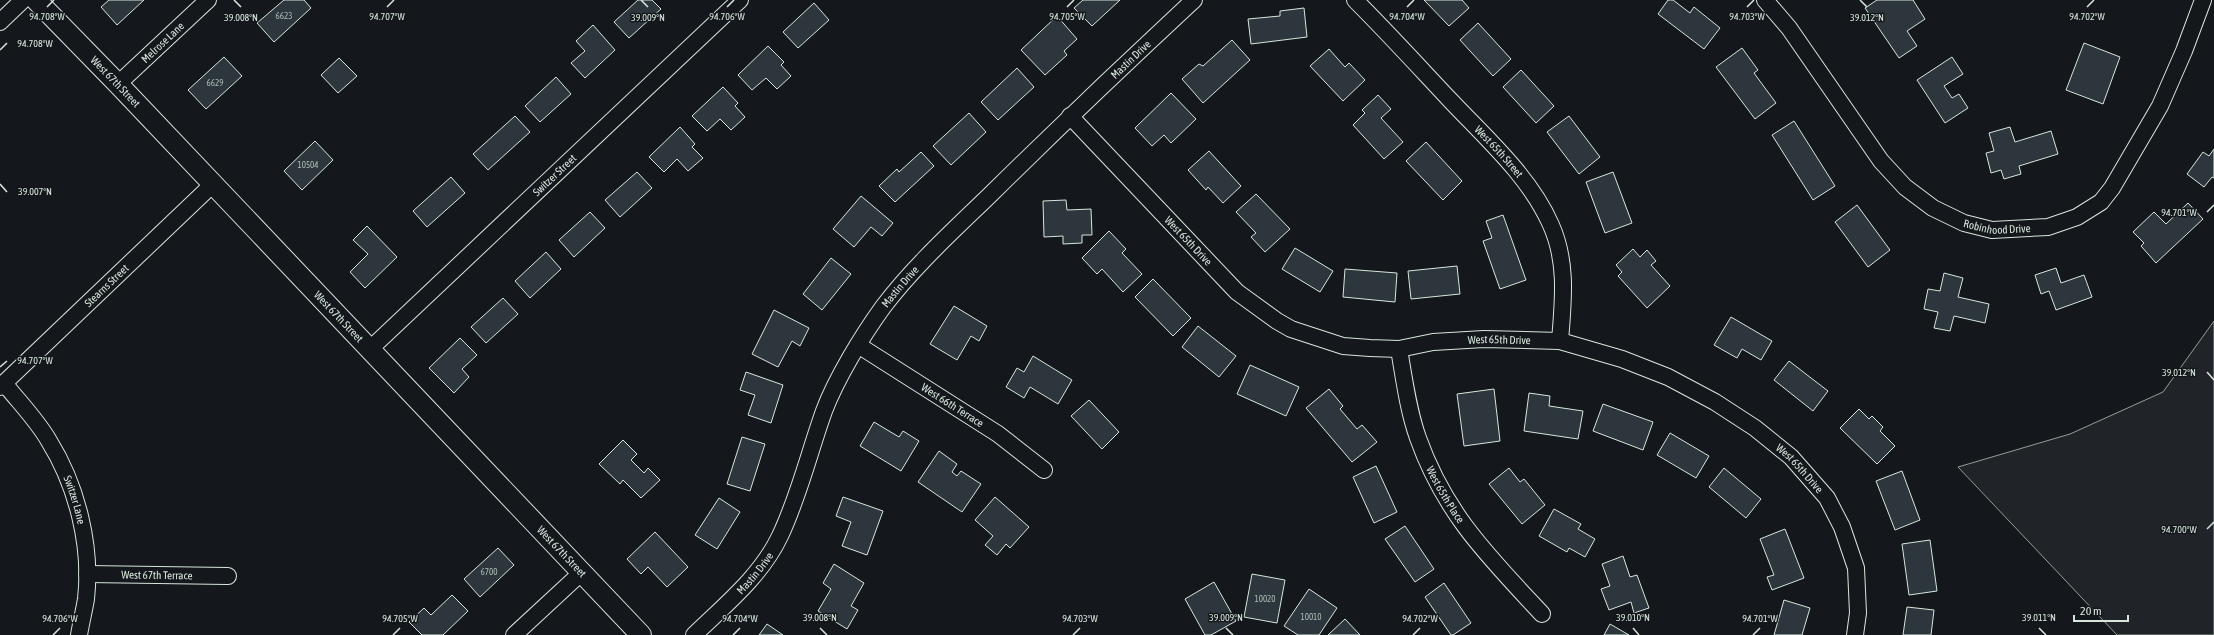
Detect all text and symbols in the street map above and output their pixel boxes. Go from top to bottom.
text: 94.708°W [29,11,65,22]
house number: 6623 [276,11,292,21]
text: 94.707°W [369,11,405,22]
text: 94.706°W [709,11,745,22]
text: 94.705°W [1049,11,1085,22]
text: 94.704°W [1389,11,1425,22]
text: 94.703°W [1729,11,1765,22]
text: 94.702°W [2069,11,2105,22]
text: 39.008°N [224,12,258,23]
text: 39.009°N [631,12,665,23]
text: 39.012°N [1850,12,1884,23]
street label: Melrose Lane [139,20,186,65]
text: 94.708°W [17,38,53,49]
street label: Mastin Drive [1108,38,1153,81]
street label: West 67th Street [88,54,143,110]
house number: 6629 [207,78,223,88]
street label: West 65th Street [1472,123,1525,180]
street label: Switzer Street [531,152,578,198]
house number: 10504 [297,160,319,170]
text: 39.007°N [18,186,52,197]
text: 94.701°W [2161,207,2197,218]
street label: West 65th Drive [1162,214,1214,268]
street label: Robinhood Drive [1962,217,2031,236]
street label: Stearns Street [82,262,131,309]
street label: Mastin Drive [879,263,921,310]
street label: West 67th Street [312,289,366,345]
street label: West 65th Drive [1467,333,1531,346]
text: 94.707°W [17,355,53,366]
text: 39.012°N [2162,367,2196,378]
street label: West 66th Terrace [919,381,986,429]
street label: West 65th Drive [1774,441,1826,495]
street label: West 65th Place [1424,464,1467,525]
street label: Switzer Lane [61,474,88,525]
street label: West 67th Street [535,524,589,580]
text: 94.700°W [2161,524,2197,535]
street label: Mastin Drive [734,550,775,596]
house number: 6700 [481,567,497,577]
street label: West 67th Terrace [121,568,193,581]
house number: 10020 [1254,594,1276,604]
scale bar [2074,597,2128,623]
text: 20 m [2080,604,2102,618]
text: 39.008°N [803,612,837,623]
text: 39.009°N [1209,612,1243,623]
house number: 10010 [1300,612,1322,622]
text: 39.010°N [1616,612,1650,623]
text: 39.011°N [2022,612,2056,623]
text: 94.706°W [42,613,78,624]
text: 94.705°W [382,613,418,624]
text: 94.704°W [722,613,758,624]
text: 94.703°W [1062,613,1098,624]
text: 94.702°W [1402,613,1438,624]
text: 94.701°W [1742,613,1778,624]

